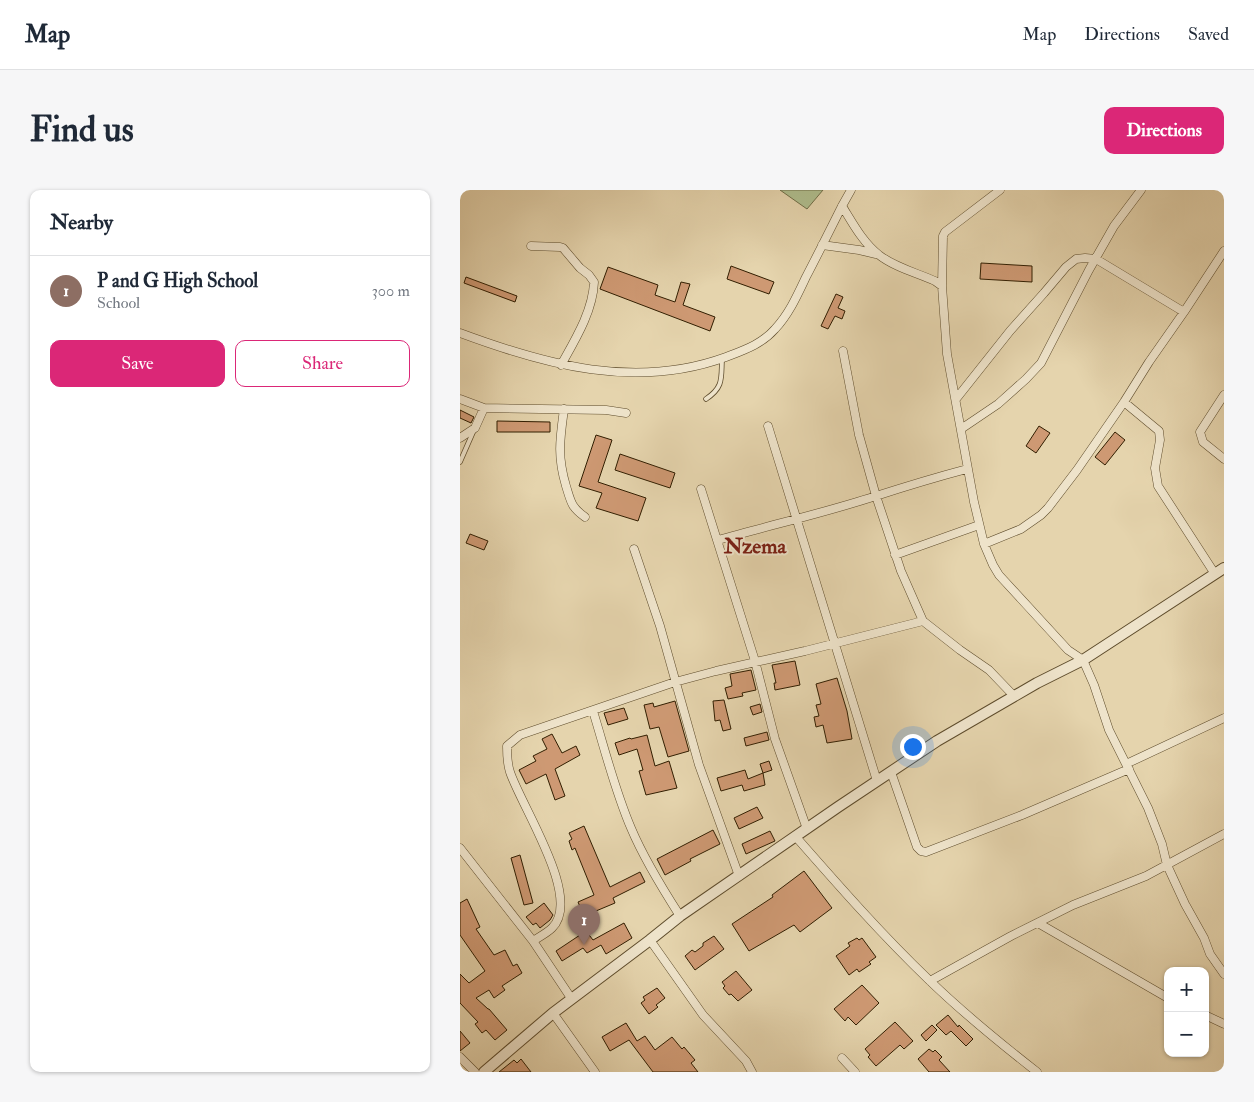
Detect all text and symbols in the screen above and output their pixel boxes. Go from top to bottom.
text: Map [25,19,70,50]
text: Map [1023,23,1056,46]
text: Directions [1084,23,1160,46]
text: Saved [1188,23,1229,46]
button: Directions [1104,107,1224,154]
text: Find us [30,108,134,152]
text: Nearby [50,209,113,236]
text: P and G High School [97,269,258,293]
text: 1 [63,281,69,301]
text: 300 m [372,281,410,301]
text: School [97,293,140,313]
button: Save [50,340,225,387]
button: Share [235,340,410,387]
district label: Nzema [723,533,787,560]
your location [900,734,926,760]
pin: 1 [568,904,600,945]
map controls [1164,967,1209,1057]
button: + [1164,967,1209,1012]
button: − [1164,1012,1209,1057]

